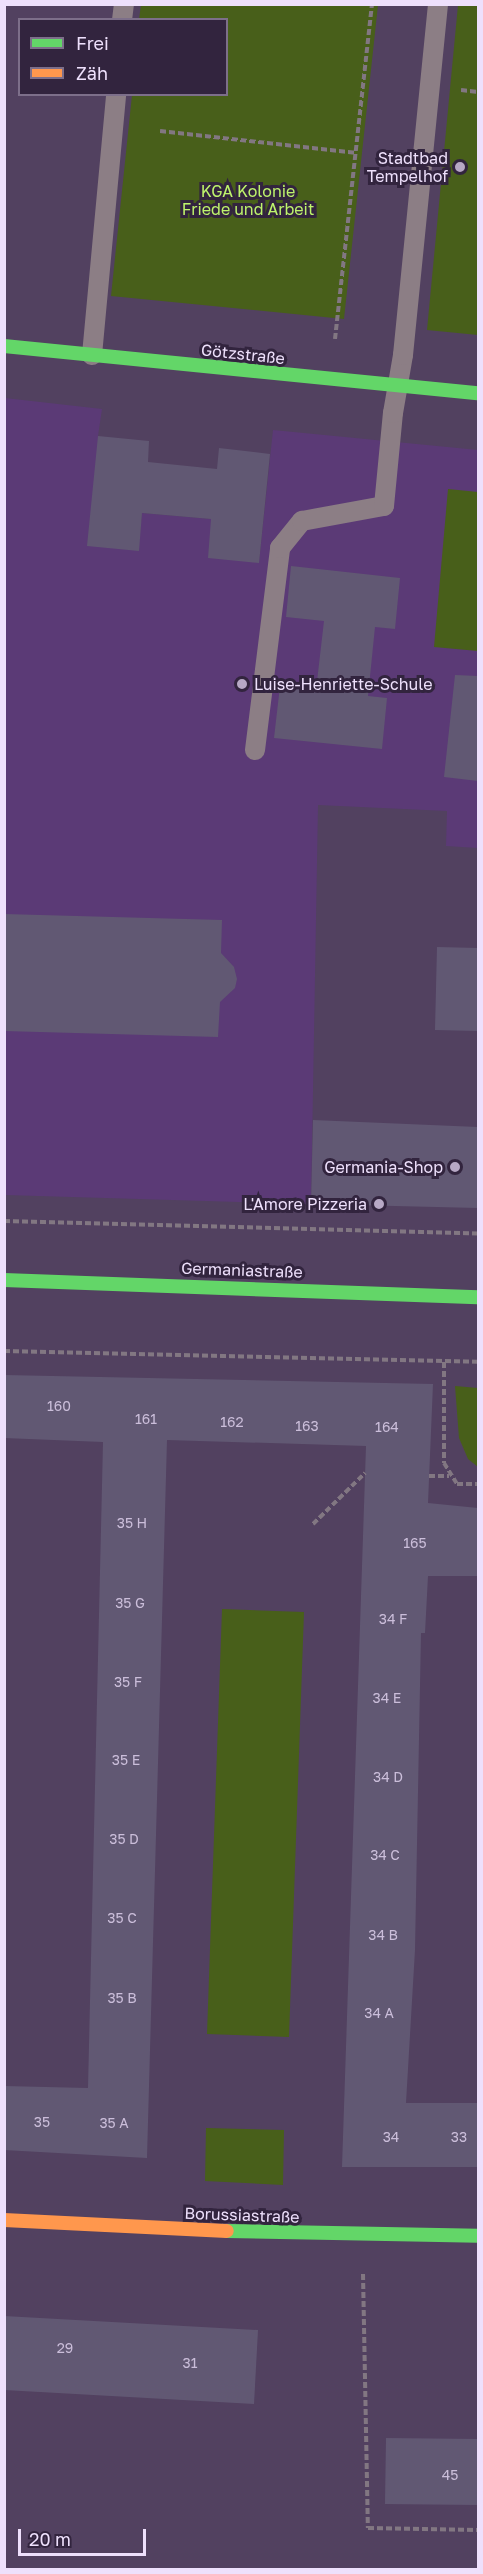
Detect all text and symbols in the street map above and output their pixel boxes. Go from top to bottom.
legend [18,18,228,96]
text: Frei [76,32,109,54]
text: Zäh [76,62,108,84]
place label: Stadtbad Tempelhof [367,148,448,186]
marker: Stadtbad Tempelhof [453,160,467,174]
park label: KGA Kolonie Friede und Arbeit [182,181,314,219]
street label: Götzstraße [200,340,286,368]
place label: Luise-Henriette-Schule [254,674,432,694]
marker: Luise-Henriette-Schule [235,677,249,691]
place label: Germania-Shop [324,1157,443,1177]
marker: Germania-Shop [448,1160,462,1174]
place label: L'Amore Pizzeria [243,1194,367,1214]
marker: L'Amore Pizzeria [372,1197,386,1211]
street label: Germaniastraße [181,1258,303,1282]
house number: 160 [47,1398,71,1414]
house number: 161 [135,1411,157,1427]
house number: 162 [220,1414,244,1430]
house number: 163 [295,1418,319,1434]
house number: 164 [375,1419,399,1435]
house number: 35 H [117,1515,147,1531]
house number: 165 [403,1535,427,1551]
house number: 35 G [115,1595,145,1611]
house number: 34 F [379,1611,407,1627]
house number: 35 F [114,1674,142,1690]
house number: 34 E [373,1690,401,1706]
house number: 35 E [112,1752,140,1768]
house number: 34 D [373,1769,403,1785]
house number: 35 D [109,1831,139,1847]
house number: 34 C [370,1847,400,1863]
house number: 35 C [107,1910,137,1926]
house number: 34 B [368,1927,398,1943]
house number: 35 B [107,1990,137,2006]
house number: 34 A [364,2005,394,2021]
house number: 35 [34,2114,50,2130]
house number: 35 A [99,2115,129,2131]
house number: 34 [383,2129,399,2145]
house number: 33 [451,2129,467,2145]
street label: Borussiastraße [184,2203,300,2227]
house number: 29 [57,2340,73,2356]
house number: 31 [183,2355,197,2371]
house number: 45 [442,2467,458,2483]
scale bar [21,2517,148,2555]
text: 20 m [29,2528,71,2550]

